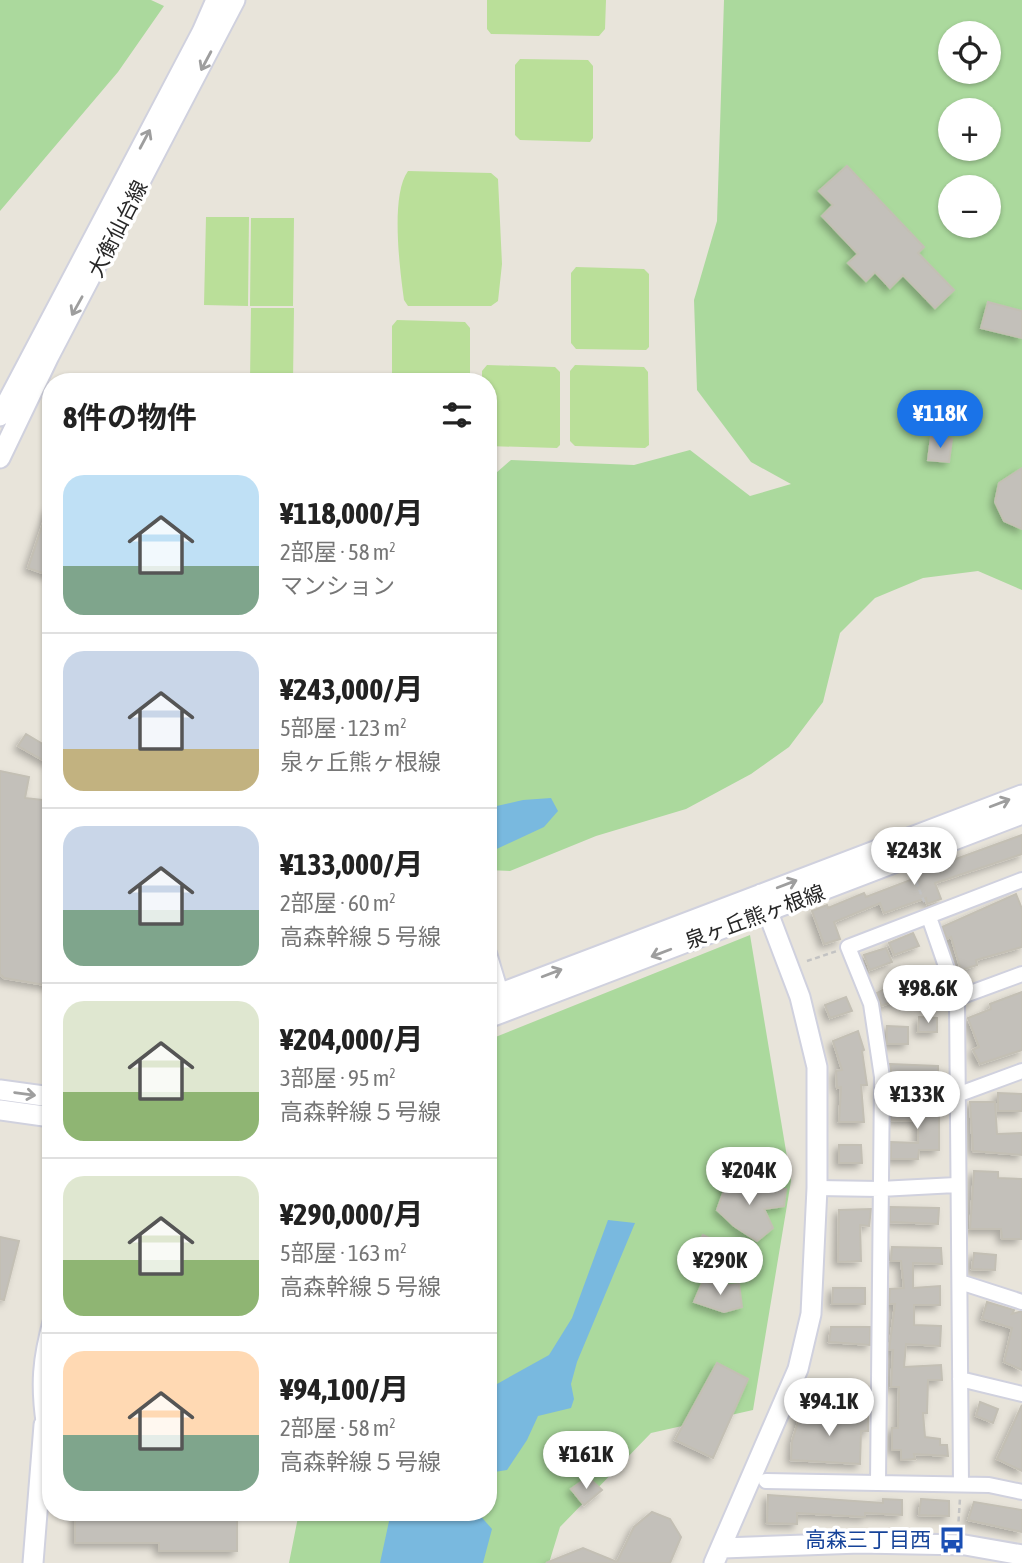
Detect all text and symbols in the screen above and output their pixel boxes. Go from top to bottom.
map controls [938,21,1001,238]
button: locate [938,21,1001,84]
one-way arrow [198,51,212,71]
button: + [938,98,1001,161]
one-way arrow [139,129,153,150]
button: − [938,175,1001,238]
street label: 大衡仙台線 [83,176,152,281]
one-way arrow [70,296,84,316]
pin: ¥118K [891,391,989,450]
icon: filters [438,396,476,434]
text: 8件の物件 [63,400,197,434]
text: ¥118K [913,400,967,426]
text: ¥118,000/月 [280,496,423,530]
icon: home [119,503,203,587]
text: 2部屋 · 58 m² [280,539,396,565]
text: マンション [280,573,395,599]
text: ¥243,000/月 [280,672,423,706]
icon: home [119,679,203,763]
text: 5部屋 · 123 m² [280,715,407,741]
text: 泉ヶ丘熊ヶ根線 [280,749,441,775]
one-way arrow [989,796,1011,808]
pin: ¥243K [865,828,963,887]
text: ¥243K [887,837,941,863]
text: ¥133,000/月 [280,847,423,881]
icon: home [119,854,203,938]
one-way arrow [776,876,798,889]
street label: 泉ヶ丘熊ヶ根線 [681,880,828,952]
text: 2部屋 · 60 m² [280,890,396,916]
text: 高森幹線５号線 [280,924,441,950]
one-way arrow [650,947,672,960]
pin: ¥98.6K [871,965,985,1025]
one-way arrow [540,966,562,979]
text: ¥98.6K [899,975,957,1001]
text: ¥204,000/月 [280,1022,423,1056]
icon: home [119,1029,203,1113]
text: 3部屋 · 95 m² [280,1065,396,1091]
pin: ¥133K [868,1072,966,1131]
text: ¥133K [890,1081,944,1107]
one-way arrow [13,1088,36,1101]
text: 高森幹線５号線 [280,1099,441,1125]
pin: ¥204K [700,1148,798,1207]
text: ¥204K [722,1157,776,1183]
text: ¥290,000/月 [280,1197,423,1231]
icon: home [119,1204,203,1288]
pin: ¥290K [671,1238,769,1297]
text: 5部屋 · 163 m² [280,1240,407,1266]
text: ¥290K [693,1247,747,1273]
text: 高森幹線５号線 [280,1274,441,1300]
text: ¥94,100/月 [280,1372,409,1406]
pin: ¥94.1K [772,1378,886,1438]
icon: home [119,1379,203,1463]
text: ¥94.1K [800,1388,858,1414]
text: 2部屋 · 58 m² [280,1415,396,1441]
pin: ¥161K [537,1432,635,1491]
text: ¥161K [559,1441,613,1467]
text: 高森幹線５号線 [280,1449,441,1475]
bus stop icon: 高森三丁目西 [937,1525,967,1555]
place label: 高森三丁目西 [805,1527,931,1551]

